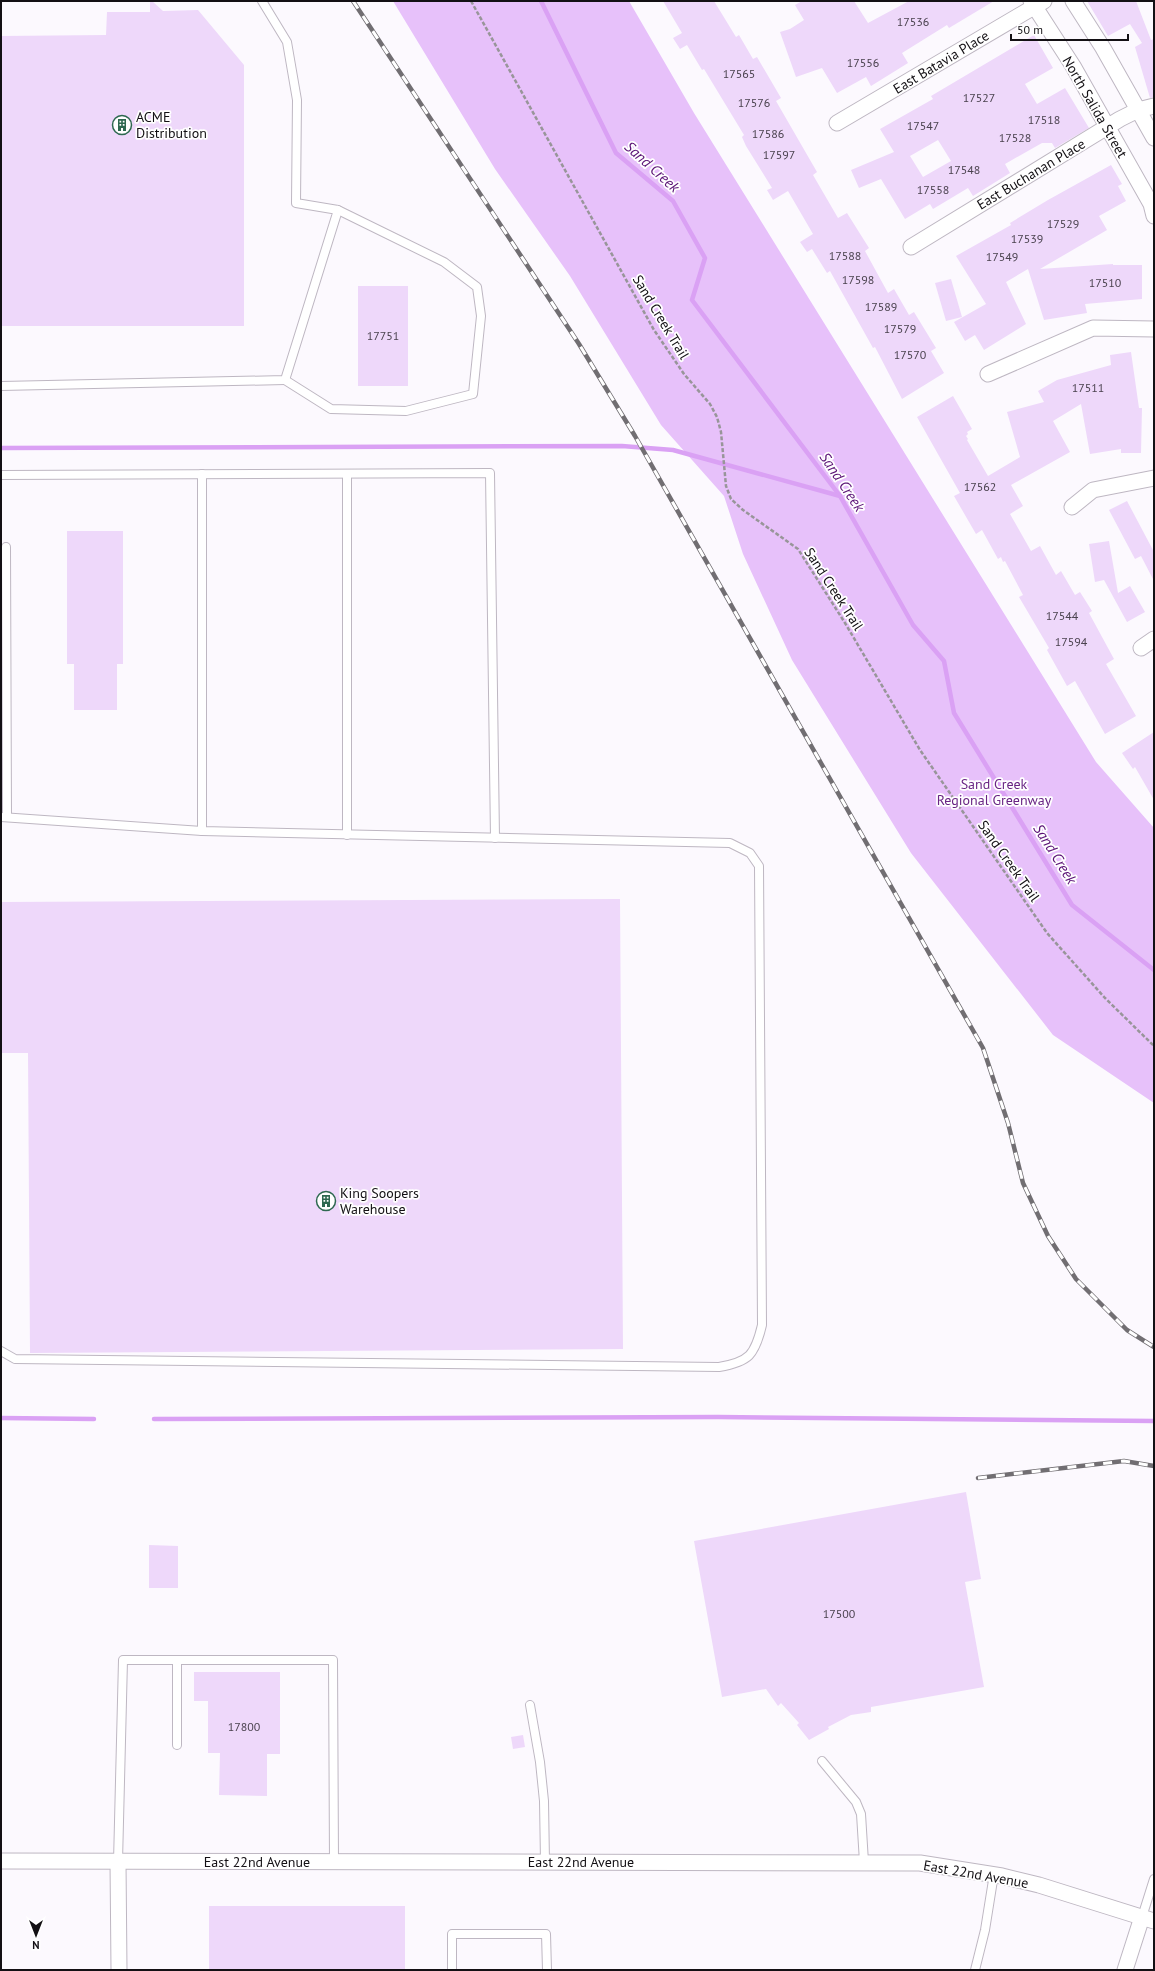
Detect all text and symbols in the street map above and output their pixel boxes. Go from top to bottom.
house number: 17536 [897,14,929,29]
scale bar [1011,16,1128,42]
text: 50 m [1017,22,1043,37]
street label: East Batavia Place [890,26,992,98]
street label: North Salida Street [1059,53,1132,161]
house number: 17556 [847,55,879,70]
house number: 17565 [723,66,755,81]
house number: 17527 [963,90,995,105]
house number: 17576 [738,95,770,110]
place label: ACME Distribution [136,108,207,142]
house number: 17518 [1028,112,1060,127]
building icon: ACME Distribution [111,114,133,136]
house number: 17547 [907,118,939,133]
house number: 17586 [752,126,784,141]
house number: 17528 [999,130,1031,145]
street label: East Buchanan Place [973,134,1089,214]
water label: Sand Creek [621,137,685,197]
house number: 17597 [763,147,795,162]
house number: 17548 [948,162,980,177]
house number: 17558 [917,182,949,197]
house number: 17529 [1047,216,1079,231]
house number: 17539 [1011,231,1043,246]
house number: 17588 [829,248,861,263]
house number: 17549 [986,249,1018,264]
street label: Sand Creek Trail [629,272,693,362]
house number: 17598 [842,272,874,287]
house number: 17510 [1089,275,1122,290]
house number: 17589 [865,299,897,314]
house number: 17579 [884,321,916,336]
house number: 17751 [367,328,399,343]
house number: 17570 [894,347,927,362]
house number: 17511 [1072,380,1104,395]
water label: Sand Creek [816,448,870,516]
house number: 17562 [964,479,996,494]
street label: Sand Creek Trail [800,544,868,634]
house number: 17544 [1046,608,1079,623]
house number: 17594 [1055,634,1088,649]
park label: Sand Creek Regional Greenway [937,775,1052,809]
street label: Sand Creek Trail [974,817,1044,905]
water label: Sand Creek [1029,820,1082,888]
place label: King Soopers Warehouse [340,1184,419,1218]
building icon: King Soopers Warehouse [315,1190,337,1212]
house number: 17500 [823,1606,856,1621]
house number: 17800 [228,1719,261,1734]
street label: East 22nd Avenue [204,1853,310,1871]
street label: East 22nd Avenue [528,1853,634,1871]
street label: East 22nd Avenue [922,1856,1030,1892]
north arrow [16,1915,56,1955]
text: N [32,1938,40,1952]

